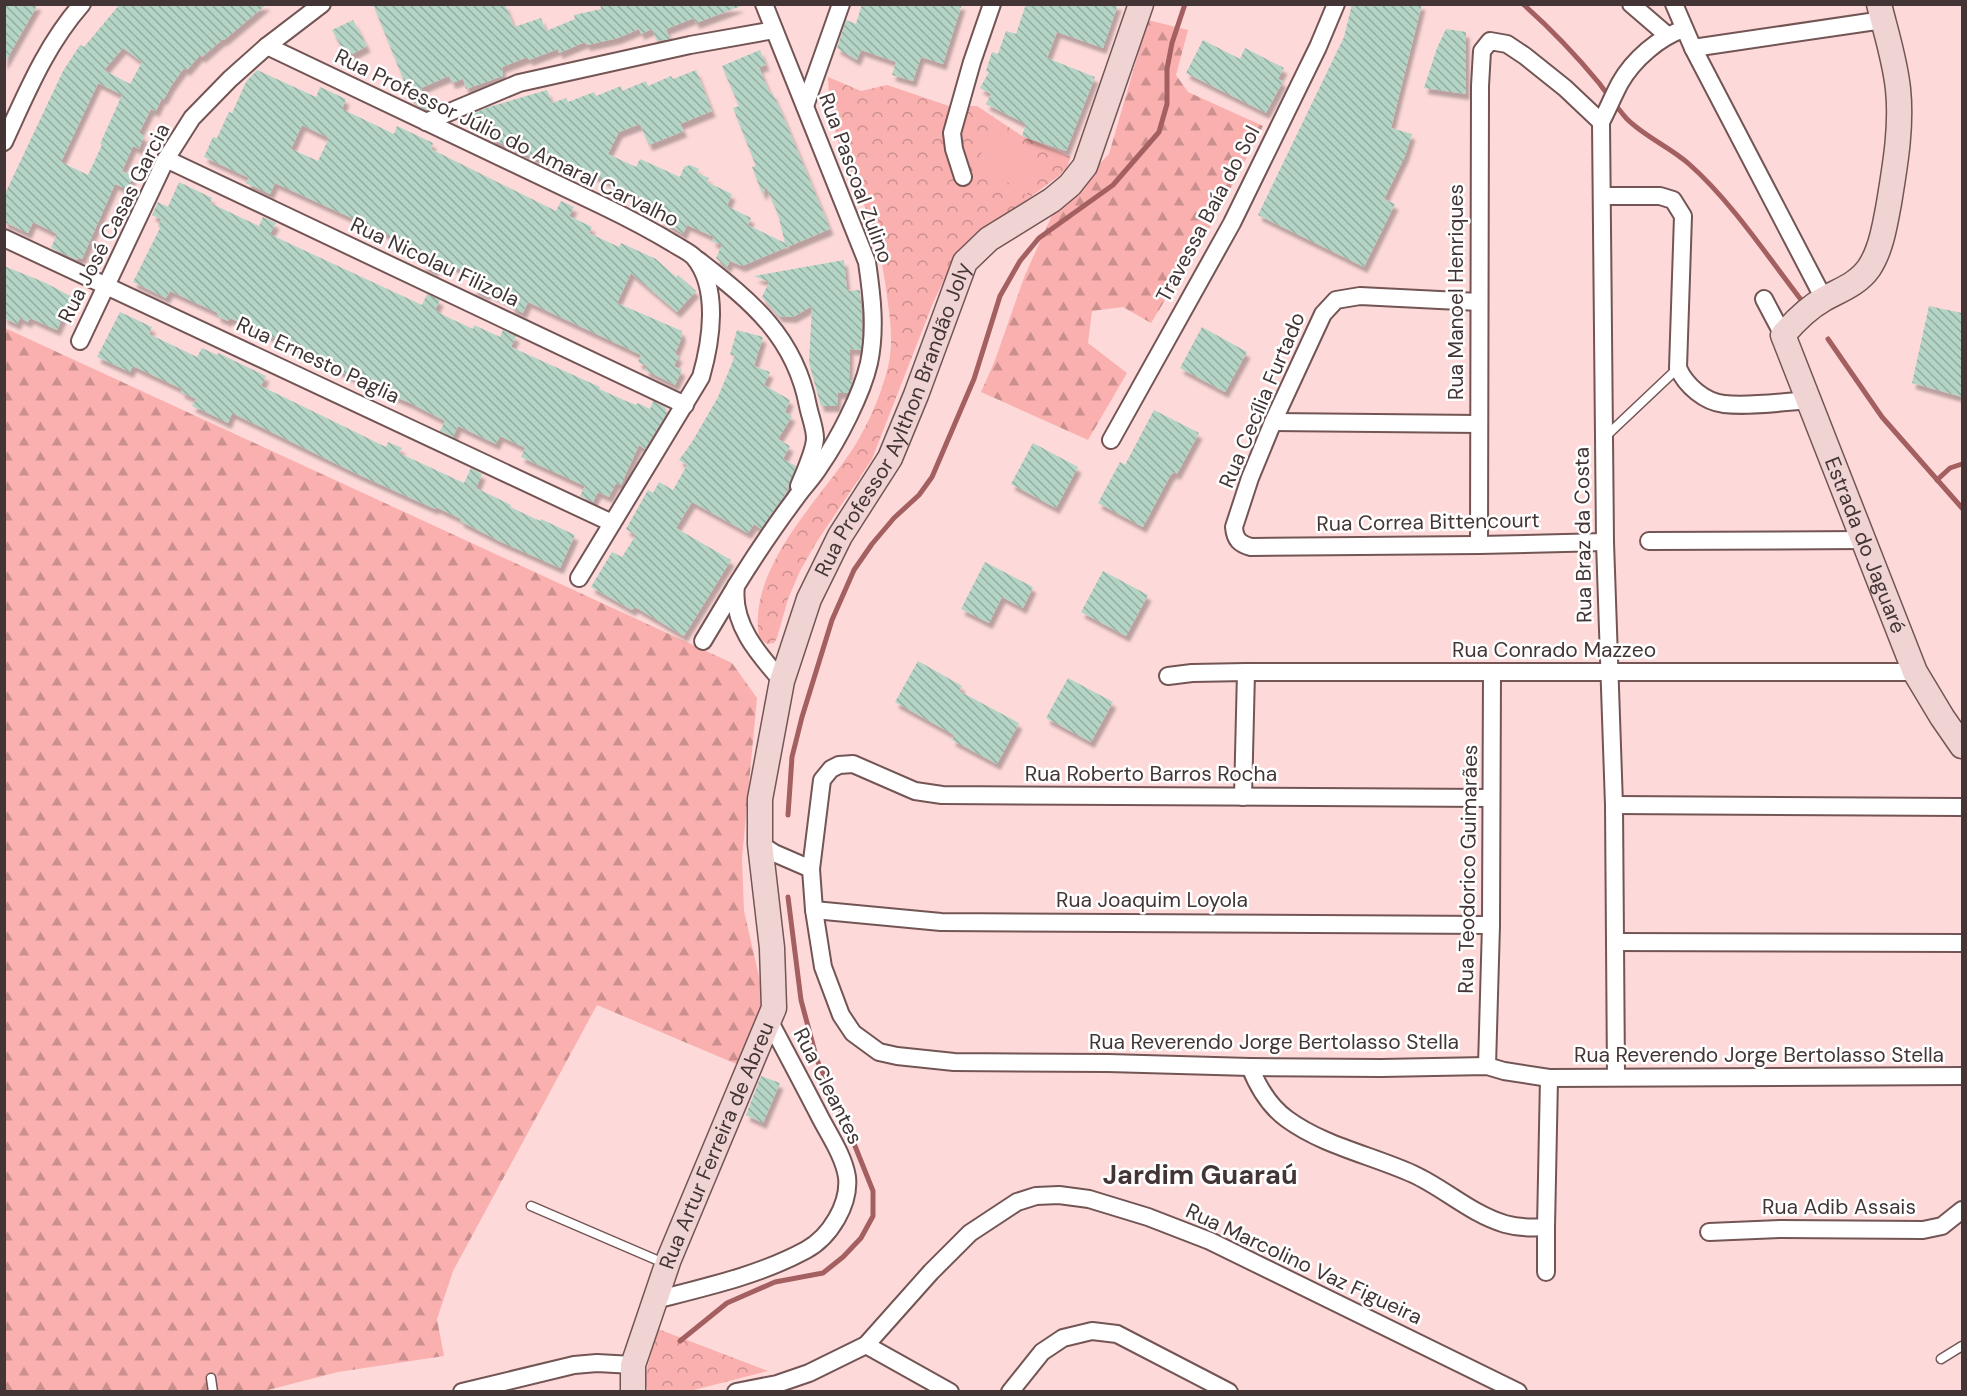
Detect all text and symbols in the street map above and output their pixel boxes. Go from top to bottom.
street label: Rua Professor Júlio do Amaral Carvalho [330,42,684,234]
street label: Rua Pascoal Zulino [812,89,900,267]
street label: Rua José Casas Garcia [52,118,176,328]
street label: Travessa Baía do Sol [1150,121,1266,307]
street label: Rua Manoel Henriques [1442,184,1470,400]
street label: Rua Nicolau Filizola [346,211,524,313]
street label: Rua Professor Aylthon Brandão Joly [808,258,978,581]
street label: Rua Cecília Furtado [1212,308,1312,492]
street label: Rua Ernesto Paglia [232,310,404,410]
street label: Rua Braz da Costa [1567,447,1599,623]
street label: Estrada do Jaguaré [1818,453,1913,637]
street label: Rua Correa Bittencourt [1316,506,1540,538]
street label: Rua Conrado Mazzeo [1452,636,1656,664]
street label: Rua Teodorico Guimarães [1452,744,1484,994]
street label: Rua Roberto Barros Rocha [1025,760,1277,788]
street label: Rua Joaquim Loyola [1056,886,1248,914]
street label: Rua Artur Ferreira de Abreu [653,1017,781,1273]
street label: Rua Cleantes [787,1023,869,1149]
street label: Rua Reverendo Jorge Bertolasso Stella [1089,1028,1459,1056]
street label: Rua Reverendo Jorge Bertolasso Stella [1574,1041,1944,1069]
district label: Jardim Guaraú [1102,1157,1298,1192]
street label: Rua Adib Assais [1762,1193,1916,1221]
street label: Rua Marcolino Vaz Figueira [1181,1197,1427,1331]

